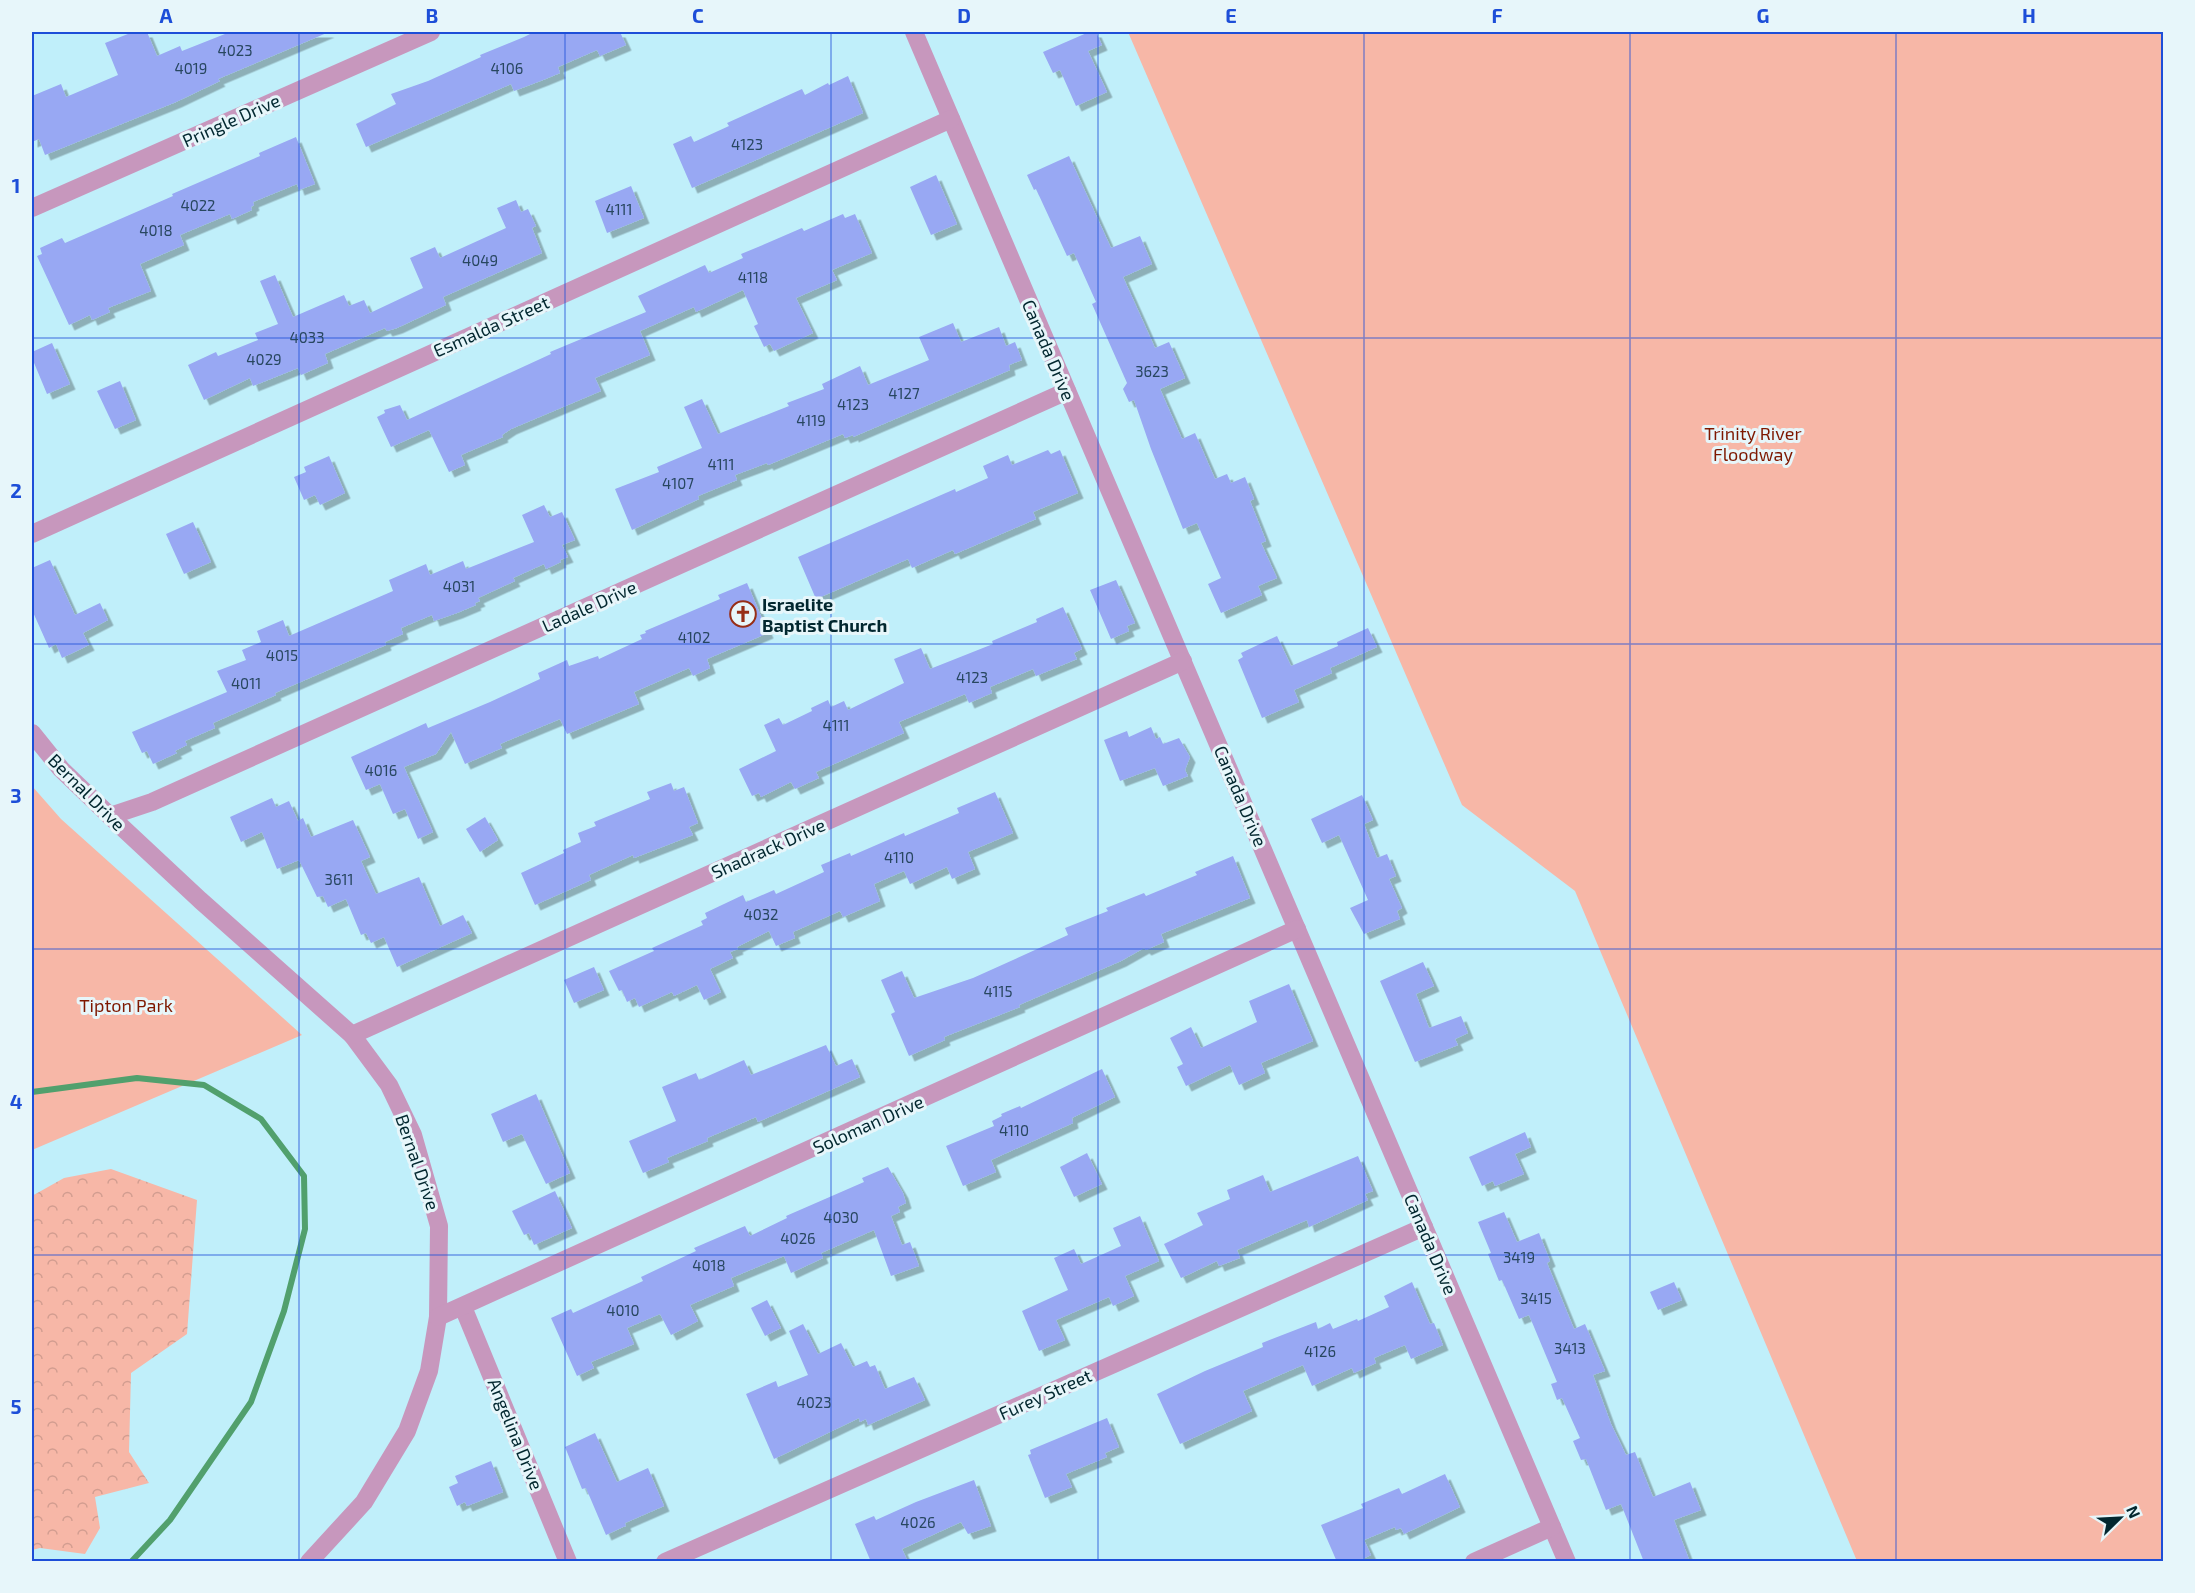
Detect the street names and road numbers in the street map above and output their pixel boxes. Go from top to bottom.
street label: Pringle Drive [179,89,283,151]
street label: Esmalda Street [430,291,552,361]
street label: Canada Drive [1018,296,1080,404]
street label: Ladale Drive [538,575,640,637]
street label: Canada Drive [1210,742,1272,850]
street label: Bernal Drive [44,749,130,835]
street label: Shadrack Drive [708,813,828,883]
street label: Soloman Drive [809,1090,927,1158]
street label: Bernal Drive [391,1111,445,1213]
street label: Canada Drive [1400,1190,1462,1298]
street label: Furey Street [995,1364,1095,1424]
street label: Angelina Drive [484,1375,548,1493]

